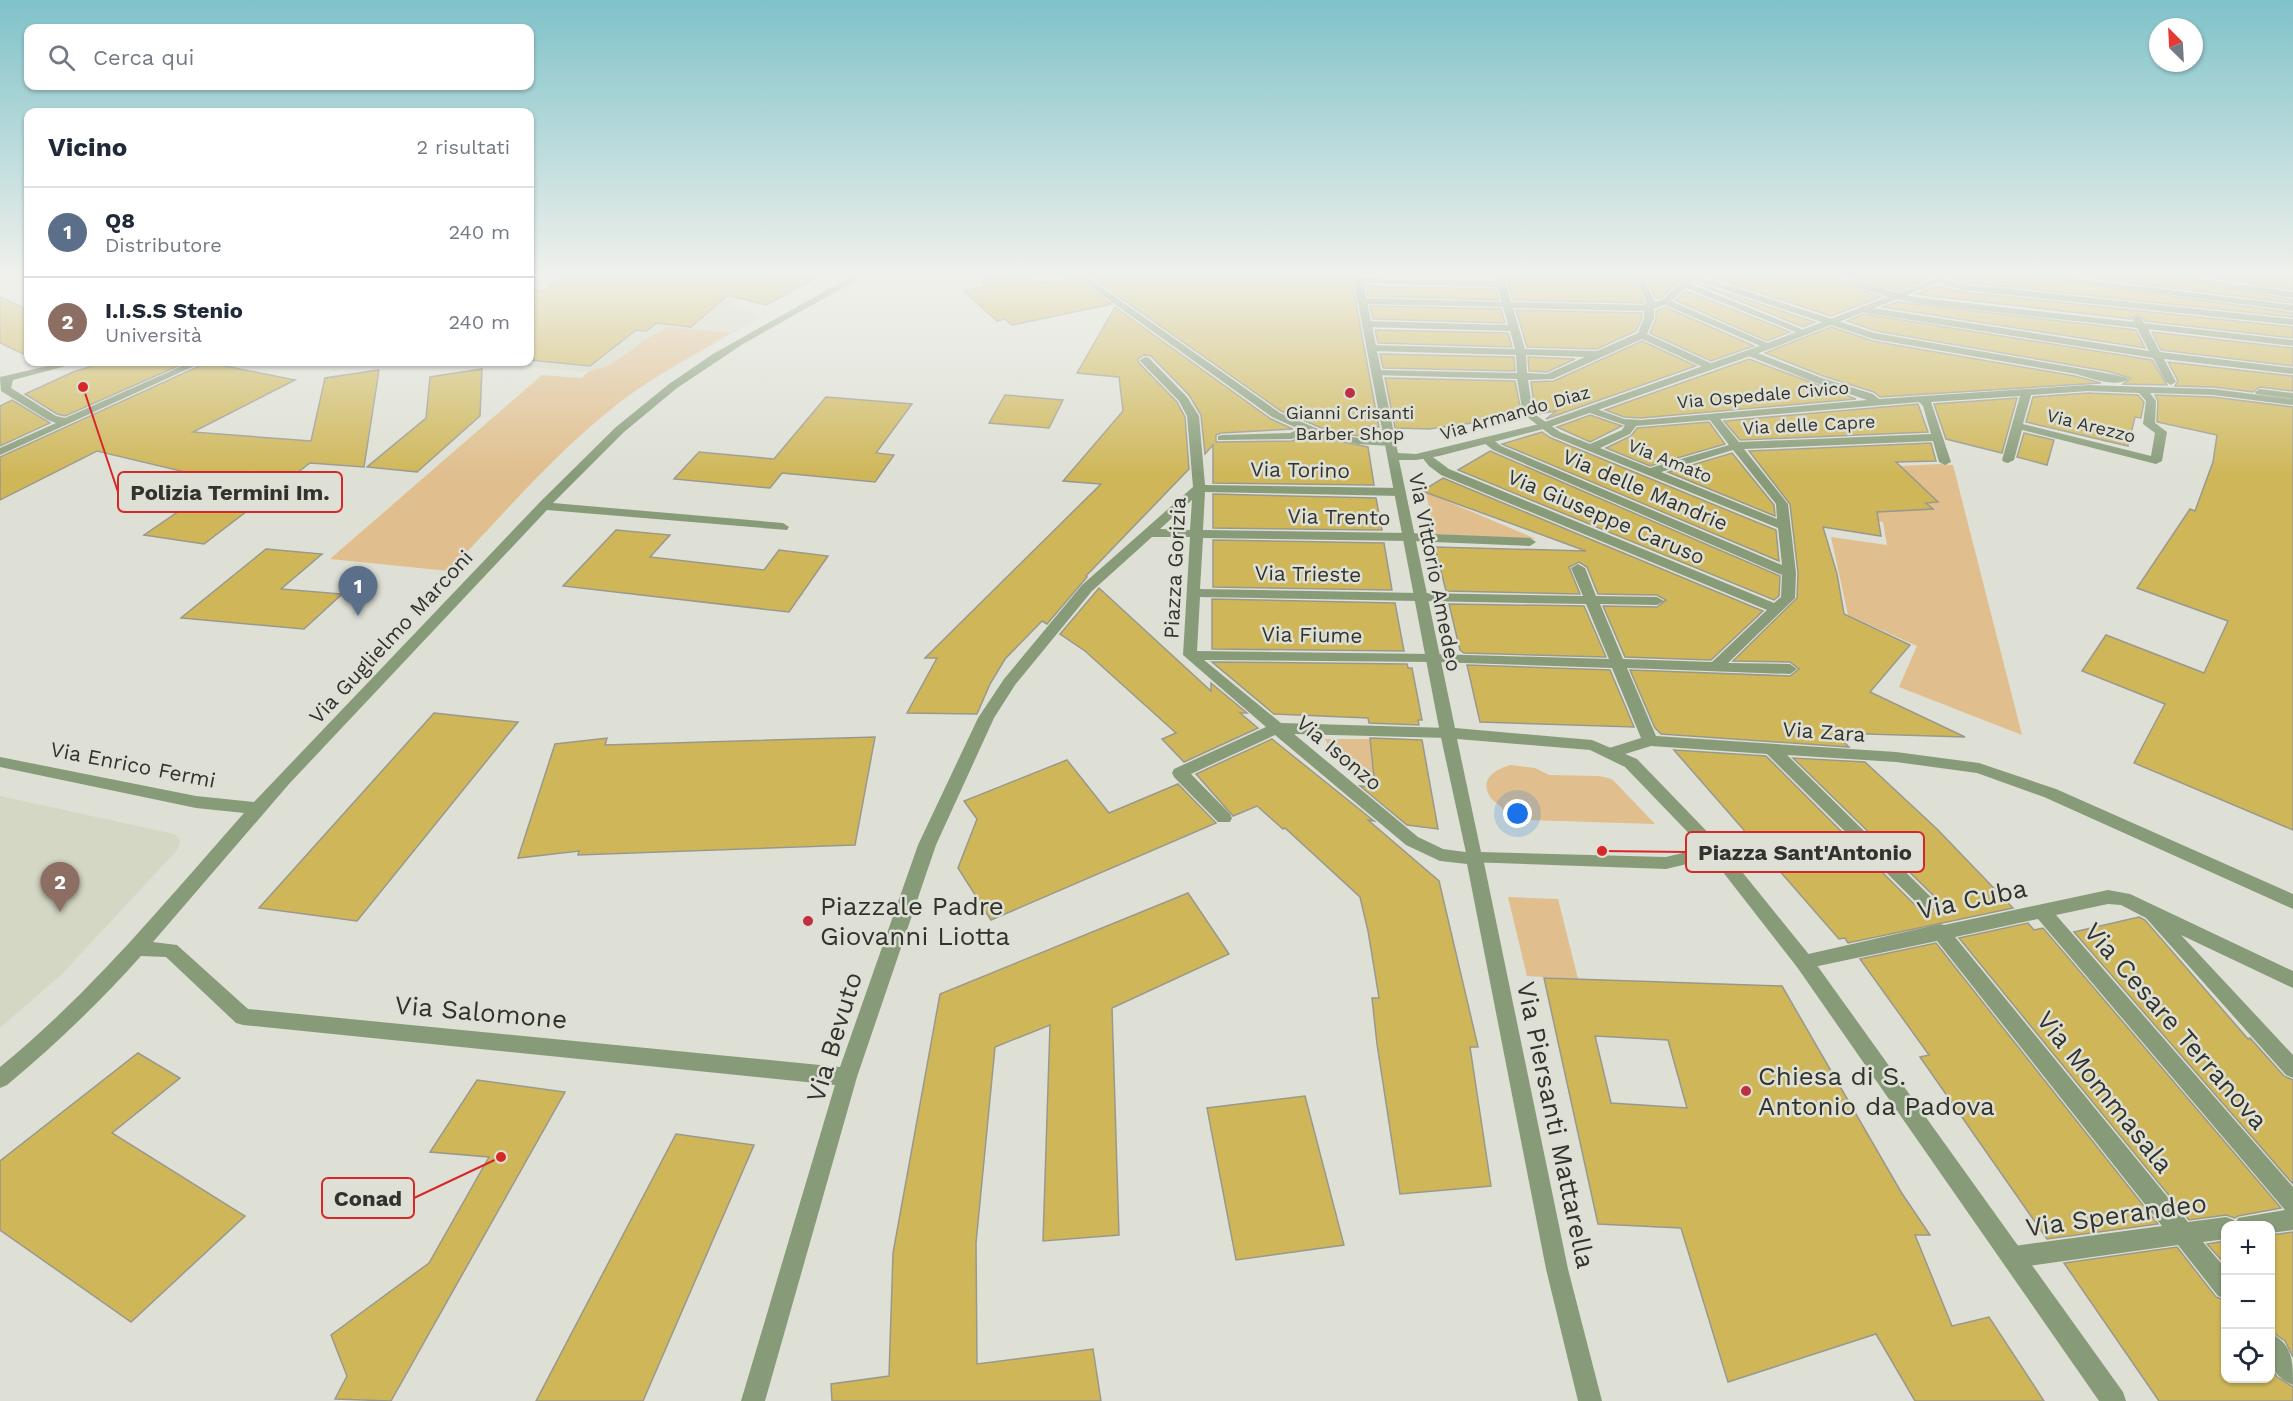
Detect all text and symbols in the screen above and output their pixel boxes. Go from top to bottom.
north arrow [2149,18,2203,72]
search box [24,24,534,90]
icon: search [45,41,78,74]
text: Cerca qui [93,45,194,70]
text: Vicino [48,132,127,162]
text: 2 risultati [416,135,510,159]
text: Q8 [105,208,135,233]
text: 1 [63,220,72,244]
text: 240 m [448,220,510,244]
text: Distributore [105,233,222,257]
text: I.I.S.S Stenio [105,298,243,323]
text: 2 [62,310,73,334]
text: 240 m [448,310,510,334]
text: Università [105,323,202,347]
street label: Via Ospedale Civico [1676,377,1850,412]
street label: Via Armando Diaz [1437,381,1592,444]
marker: Gianni Crisanti Barber Shop [1343,386,1357,400]
place label: Gianni Crisanti Barber Shop [1286,402,1414,444]
street label: Via Arezzo [2045,404,2138,447]
street label: Via delle Capre [1742,411,1876,438]
street label: Via Amato [1625,434,1715,487]
street label: Via delle Mandrie [1559,443,1732,536]
street label: Via Torino [1250,456,1350,483]
street label: Via Giuseppe Caruso [1504,464,1709,569]
street label: Via Vittorio Amedeo [1404,470,1467,673]
callout: Polizia Termini Im. [118,472,342,512]
text: Polizia Termini Im. [130,480,330,505]
street label: Piazza Gorizia [1158,496,1191,639]
street label: Via Trento [1287,503,1391,530]
street label: Via Guglielmo Marconi [304,545,478,729]
street label: Via Trieste [1254,560,1362,587]
pin: 1 [338,566,378,616]
street label: Via Fiume [1261,621,1363,648]
street label: Via Isonzo [1291,710,1387,796]
street label: Via Zara [1782,716,1866,747]
street label: Via Enrico Fermi [48,736,218,793]
your location [1503,799,1532,828]
callout: Piazza Sant'Antonio [1686,832,1924,872]
text: Piazza Sant'Antonio [1698,840,1912,865]
pin: 2 [40,862,80,912]
street label: Via Cuba [1914,873,2030,925]
place label: Piazzale Padre Giovanni Liotta [820,891,1010,951]
marker: Piazzale Padre Giovanni Liotta [801,914,815,928]
street label: Via Cesare Terranova [2078,916,2274,1136]
street label: Via Bevuto [800,968,868,1106]
street label: Via Piersanti Mattarella [1511,979,1601,1271]
street label: Via Salomone [394,990,568,1034]
street label: Via Mommasala [2030,1005,2180,1179]
place label: Chiesa di S. Antonio da Padova [1758,1061,1995,1121]
marker: Chiesa di S. Antonio da Padova [1739,1084,1753,1098]
callout: Conad [322,1178,414,1218]
text: Conad [334,1186,402,1211]
street label: Via Sperandeo [2024,1187,2208,1243]
map controls [2221,1221,2275,1383]
button: + [2221,1221,2275,1275]
button: − [2221,1275,2275,1329]
button: locate [2221,1329,2275,1383]

